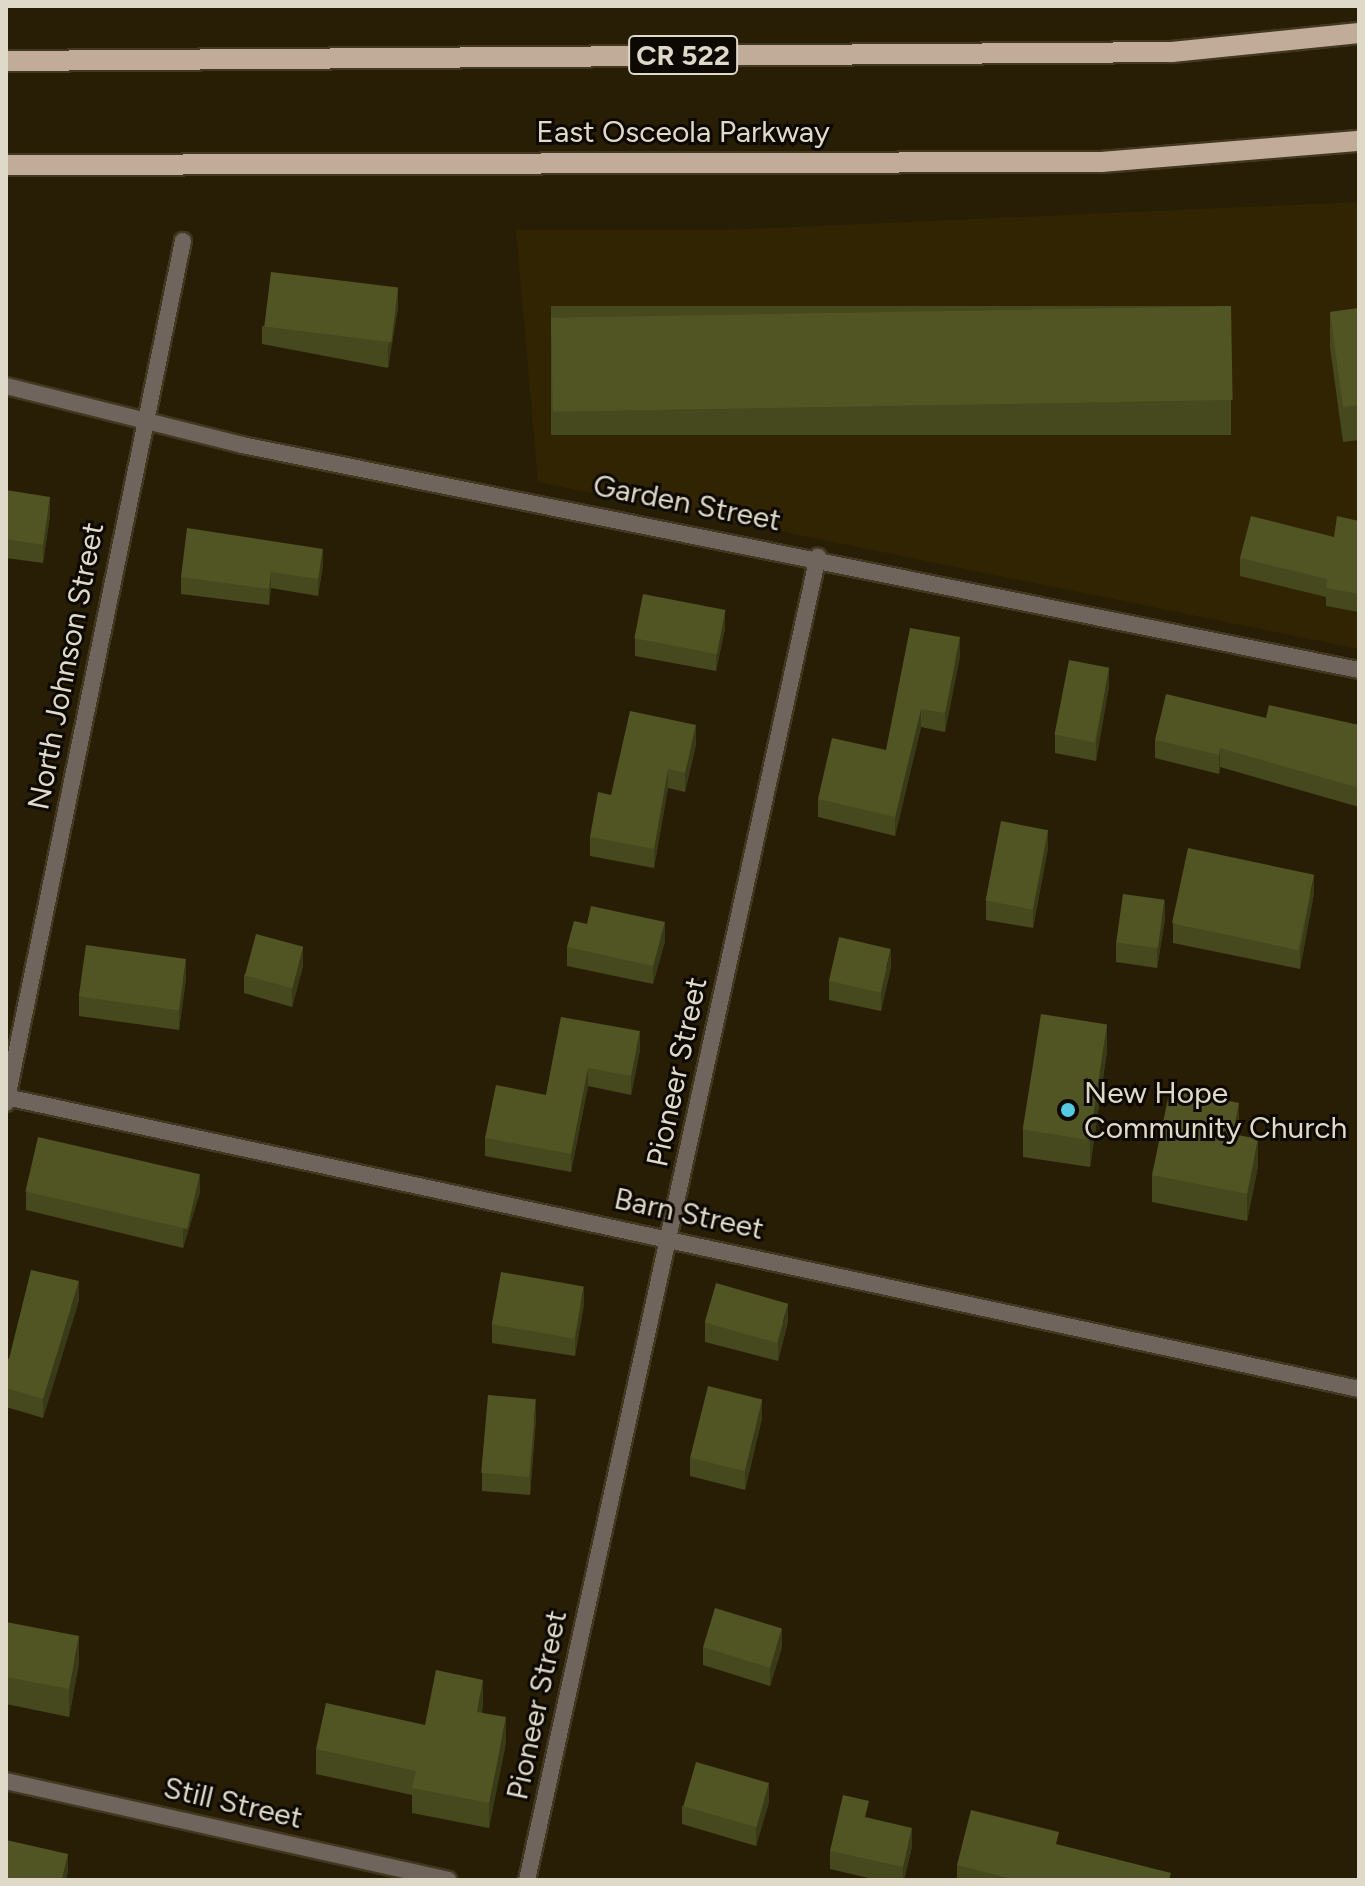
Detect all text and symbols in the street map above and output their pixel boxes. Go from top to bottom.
road number: CR 522 [627,31,739,79]
street label: East Osceola Parkway [536,114,830,150]
street label: Garden Street [590,467,784,539]
street label: North Johnson Street [20,519,112,813]
street label: Pioneer Street [639,974,715,1170]
place label: New Hope Community Church [1084,1075,1347,1146]
marker: New Hope Community Church [1059,1101,1077,1119]
street label: Barn Street [611,1181,767,1247]
street label: Pioneer Street [499,1607,575,1803]
street label: Still Street [160,1770,306,1836]

